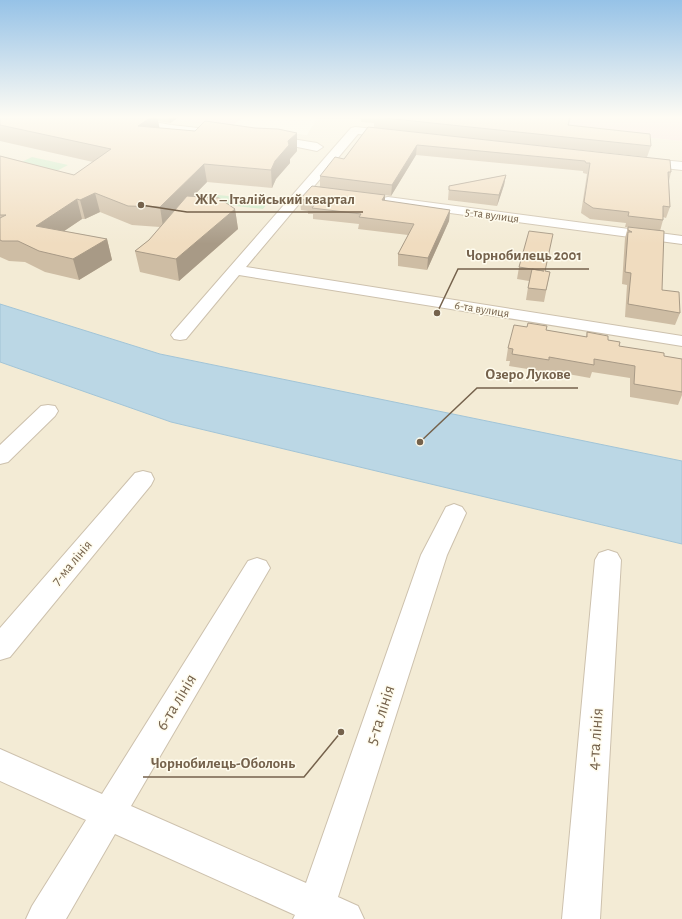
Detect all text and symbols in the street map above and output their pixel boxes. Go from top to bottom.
callout: ЖК – Італійський квартал [187,185,363,212]
text: ЖК – Італійський квартал [195,192,355,207]
street label: 5-та вулиця [464,205,520,226]
callout: Чорнобилець 2001 [458,242,589,269]
text: Чорнобилець 2001 [466,248,582,263]
street label: 6-та вулиця [454,299,510,320]
callout: Озеро Лукове [477,361,578,388]
text: Озеро Лукове [485,367,571,382]
street label: 7-ма лінія [49,538,95,588]
street label: 6-та лінія [153,671,199,733]
street label: 5-та лінія [362,683,398,747]
street label: 4-та лінія [584,707,606,771]
callout: Чорнобилець-Оболонь [143,750,304,777]
text: Чорнобилець-Оболонь [151,756,295,771]

